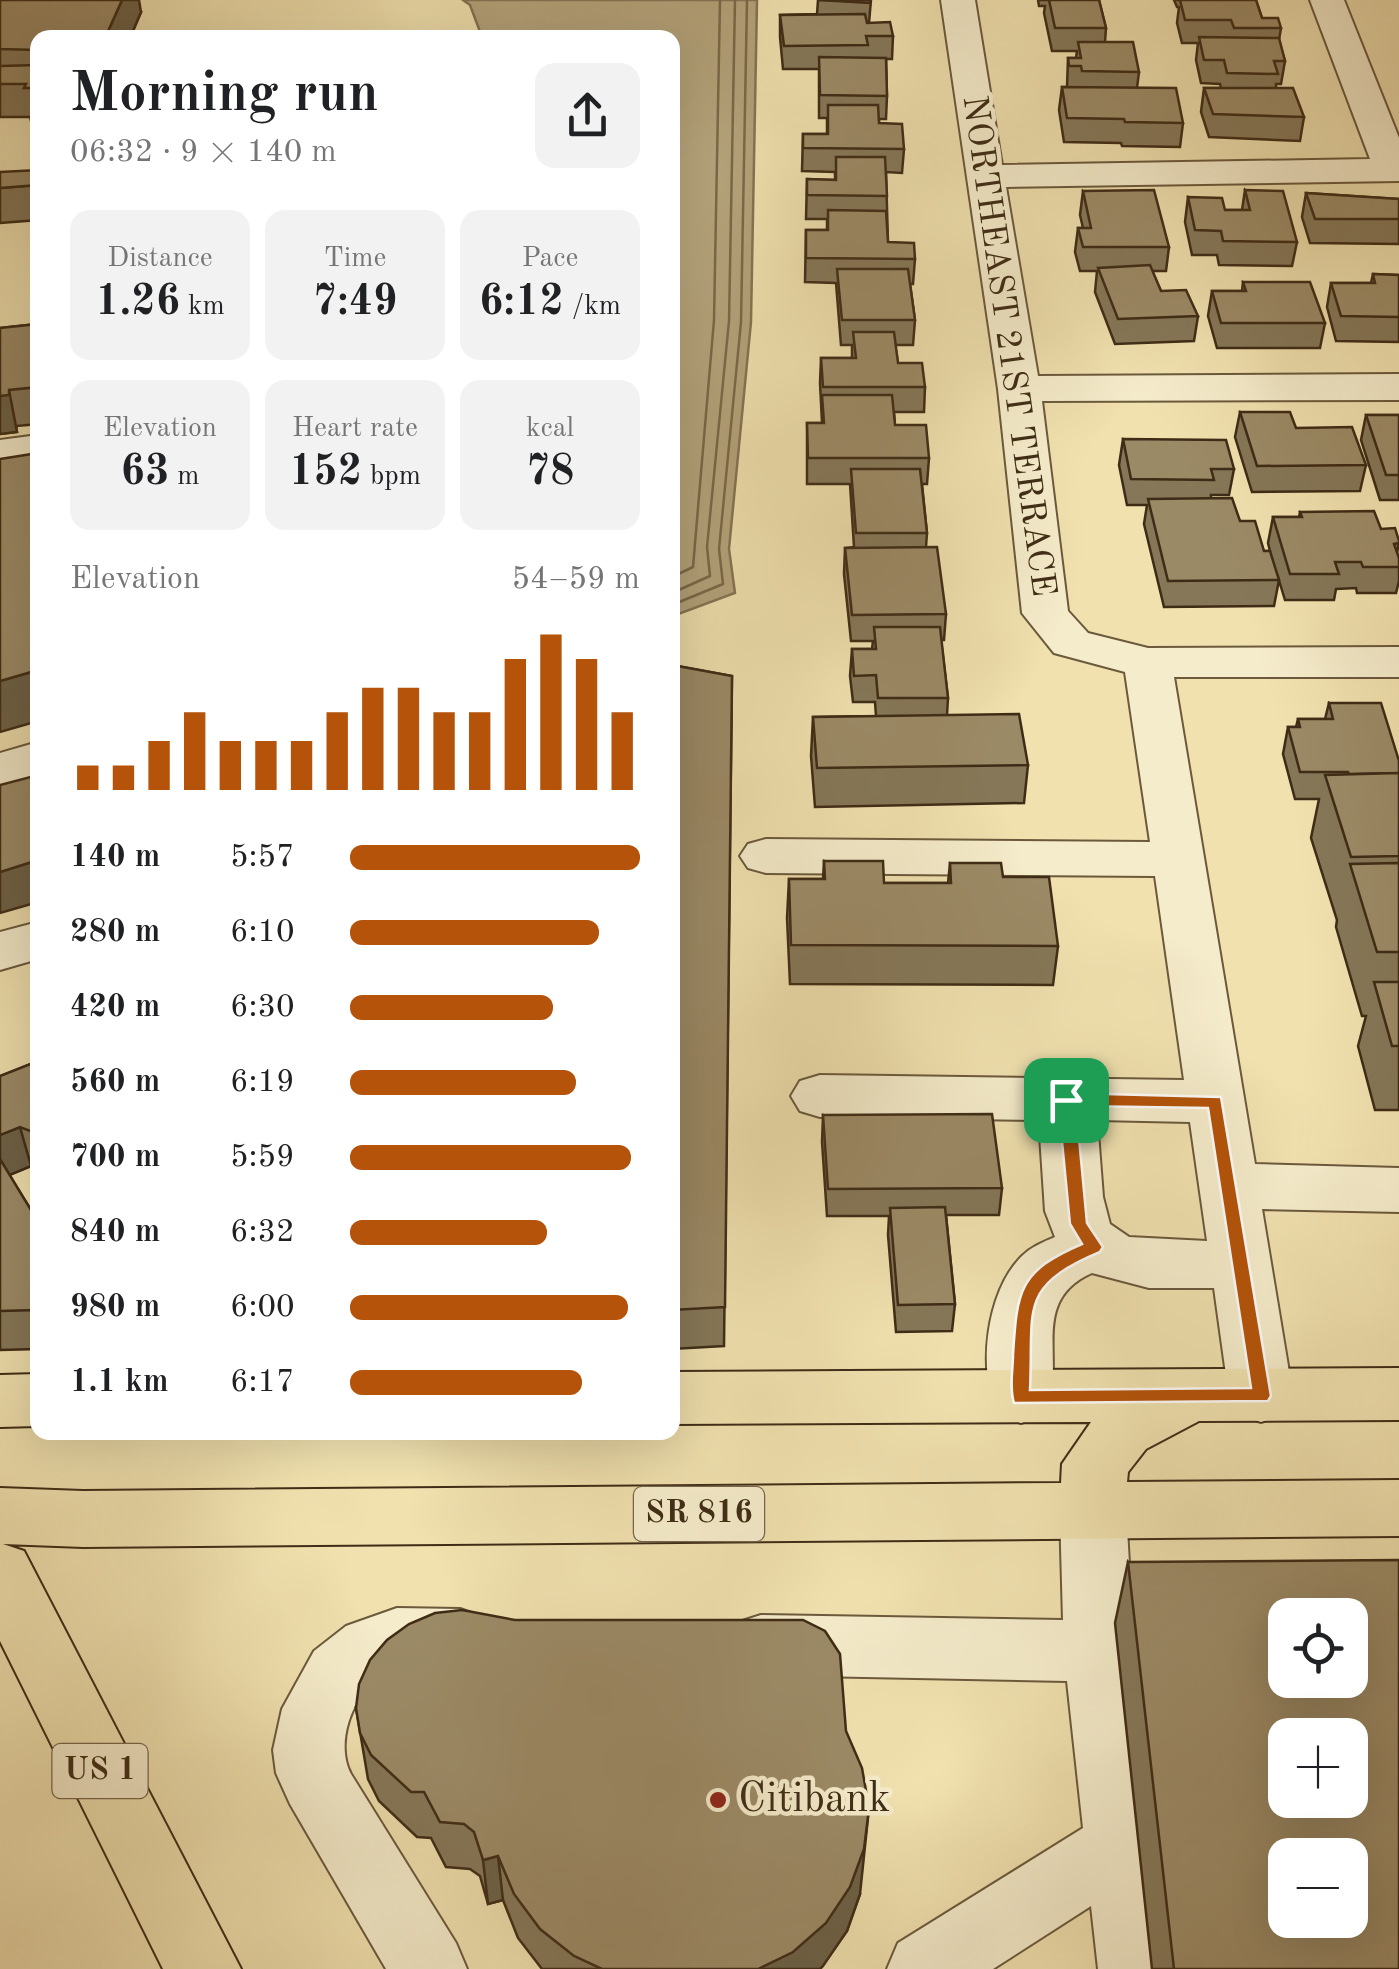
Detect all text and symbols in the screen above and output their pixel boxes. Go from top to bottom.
button: share [535,63,640,168]
text: Morning run [70,68,379,123]
street label: NORTHEAST 21ST TERRACE [955,93,1061,599]
text: 06:32 · 9 × 140 m [70,137,337,169]
text: Distance [107,245,213,273]
text: Time [324,245,386,273]
text: Pace [522,245,578,273]
text: 1.26 [95,282,180,324]
text: 7:49 [313,282,397,324]
text: 6:12 [479,282,564,324]
text: km [180,293,225,321]
text: /km [564,293,621,321]
text: Elevation [103,415,217,443]
text: Heart rate [292,415,418,443]
text: kcal [526,415,574,443]
text: 63 [121,452,169,494]
text: 152 [289,452,362,494]
text: 78 [526,452,574,494]
text: m [169,463,199,491]
text: bpm [362,463,421,491]
text: Elevation [70,564,200,596]
text: 54–59 m [512,564,640,596]
text: 140 m [70,842,160,874]
text: 5:57 [230,842,295,874]
text: 280 m [70,917,160,949]
text: 6:10 [230,917,295,949]
text: 420 m [70,992,160,1024]
text: 6:30 [230,992,295,1024]
pin [1024,1058,1109,1143]
text: 560 m [70,1067,160,1099]
text: 6:19 [230,1067,295,1099]
icon: arrive [1039,1073,1094,1128]
text: 700 m [70,1142,160,1174]
text: 5:59 [230,1142,295,1174]
text: 840 m [70,1217,160,1249]
text: 6:32 [230,1217,295,1249]
text: 980 m [70,1292,160,1324]
text: 6:00 [230,1292,295,1324]
text: 1.1 km [70,1367,169,1399]
text: 6:17 [230,1367,295,1399]
road number: SR 816 [634,1487,764,1541]
map controls [1268,1598,1368,1938]
button: locate [1268,1598,1368,1698]
button: + [1268,1718,1368,1818]
road number: US 1 [52,1744,148,1798]
place label: Citibank [738,1779,890,1821]
marker: Citibank [707,1789,729,1811]
button: − [1268,1838,1368,1938]

